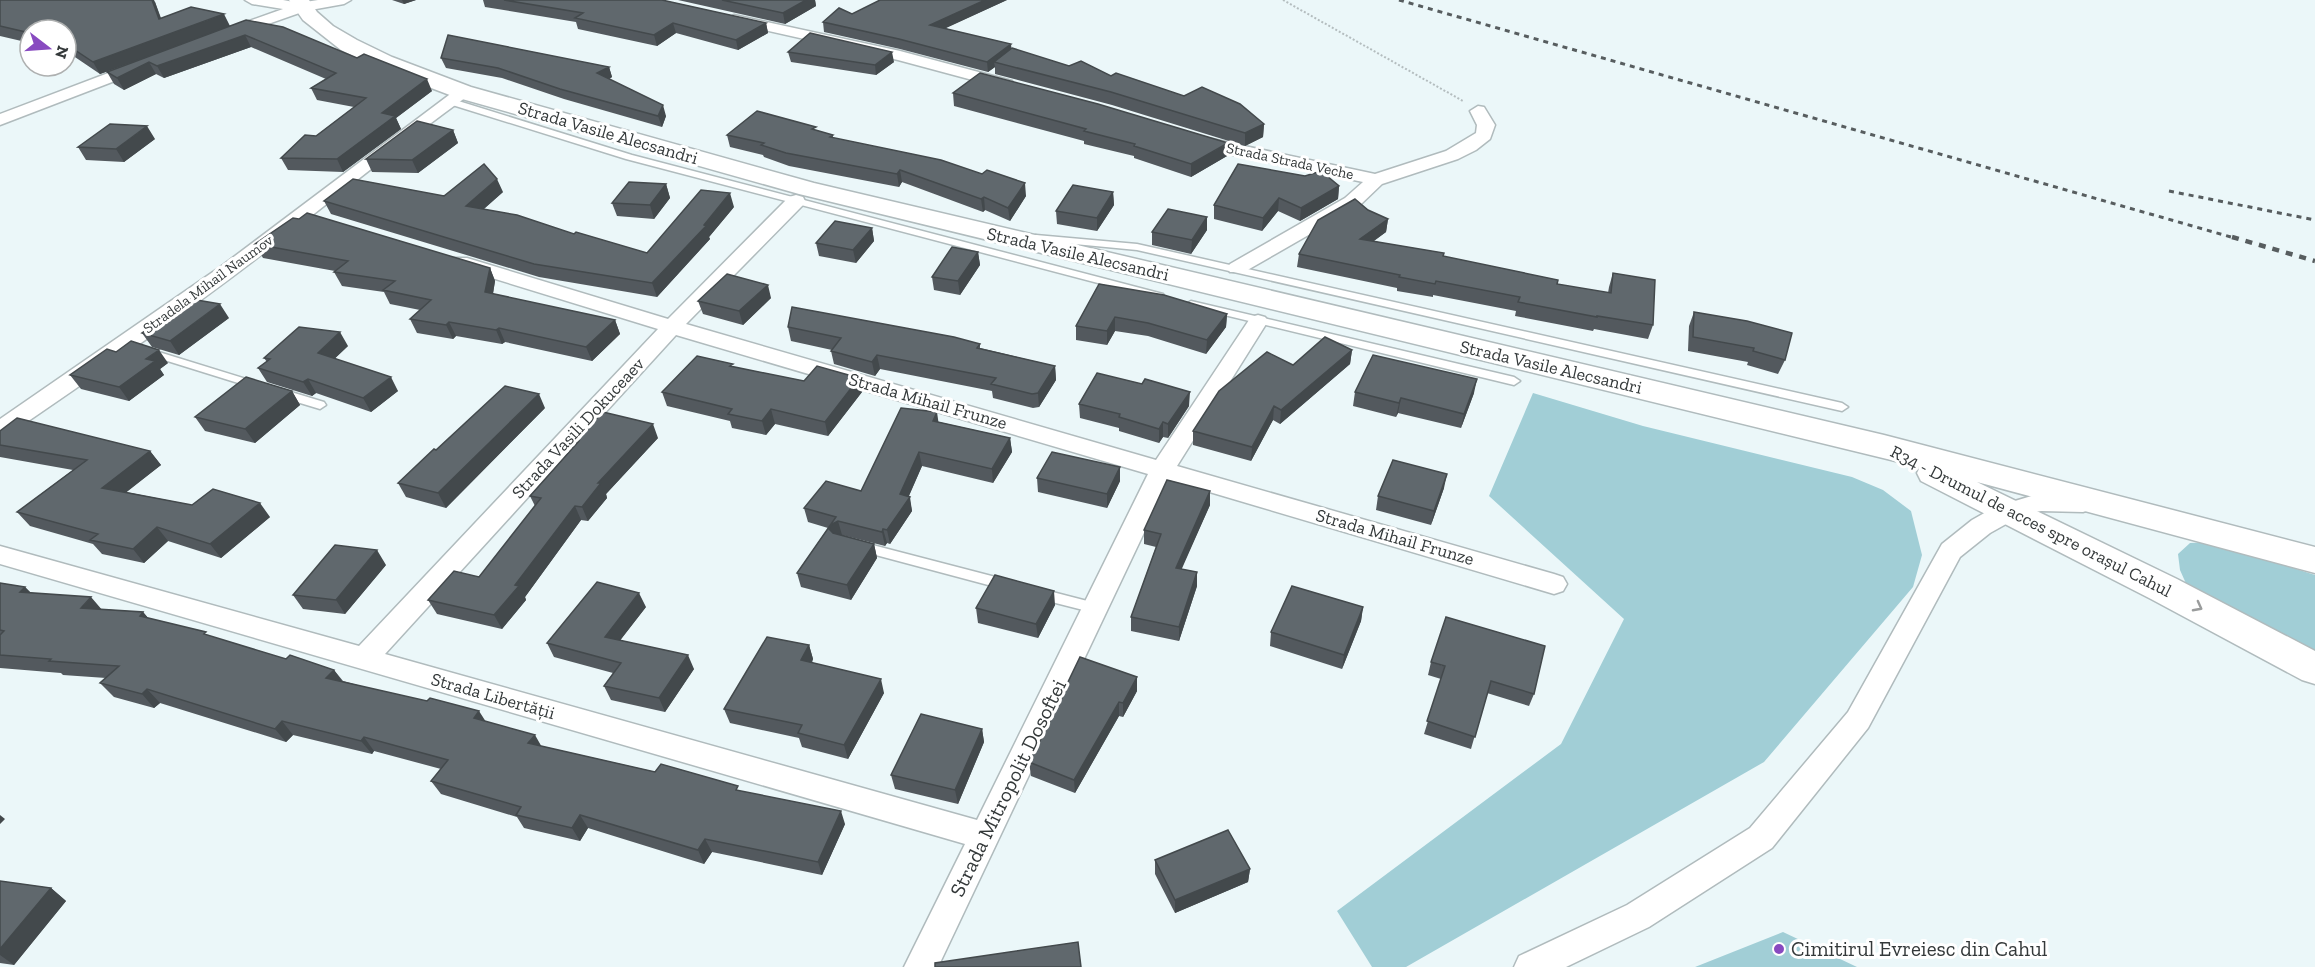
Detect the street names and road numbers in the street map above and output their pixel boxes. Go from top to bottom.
street label: Strada Vasile Alecsandri [516,97,700,169]
street label: Strada Strada Veche [1225,139,1355,183]
street label: Strada Vasile Alecsandri [985,222,1171,286]
street label: Stradela Mihail Naumov [140,231,277,337]
street label: Strada Vasile Alecsandri [1458,335,1644,399]
street label: Strada Vasili Dokuceaev [507,353,649,503]
street label: Strada Mihail Frunze [846,368,1010,434]
street label: R34 - Drumul de acces spre orașul Cahul [1887,440,2175,602]
street label: Strada Mihail Frunze [1313,504,1477,570]
street label: Strada Libertății [429,668,557,724]
street label: Strada Mitropolit Dosoftei [944,675,1071,900]

